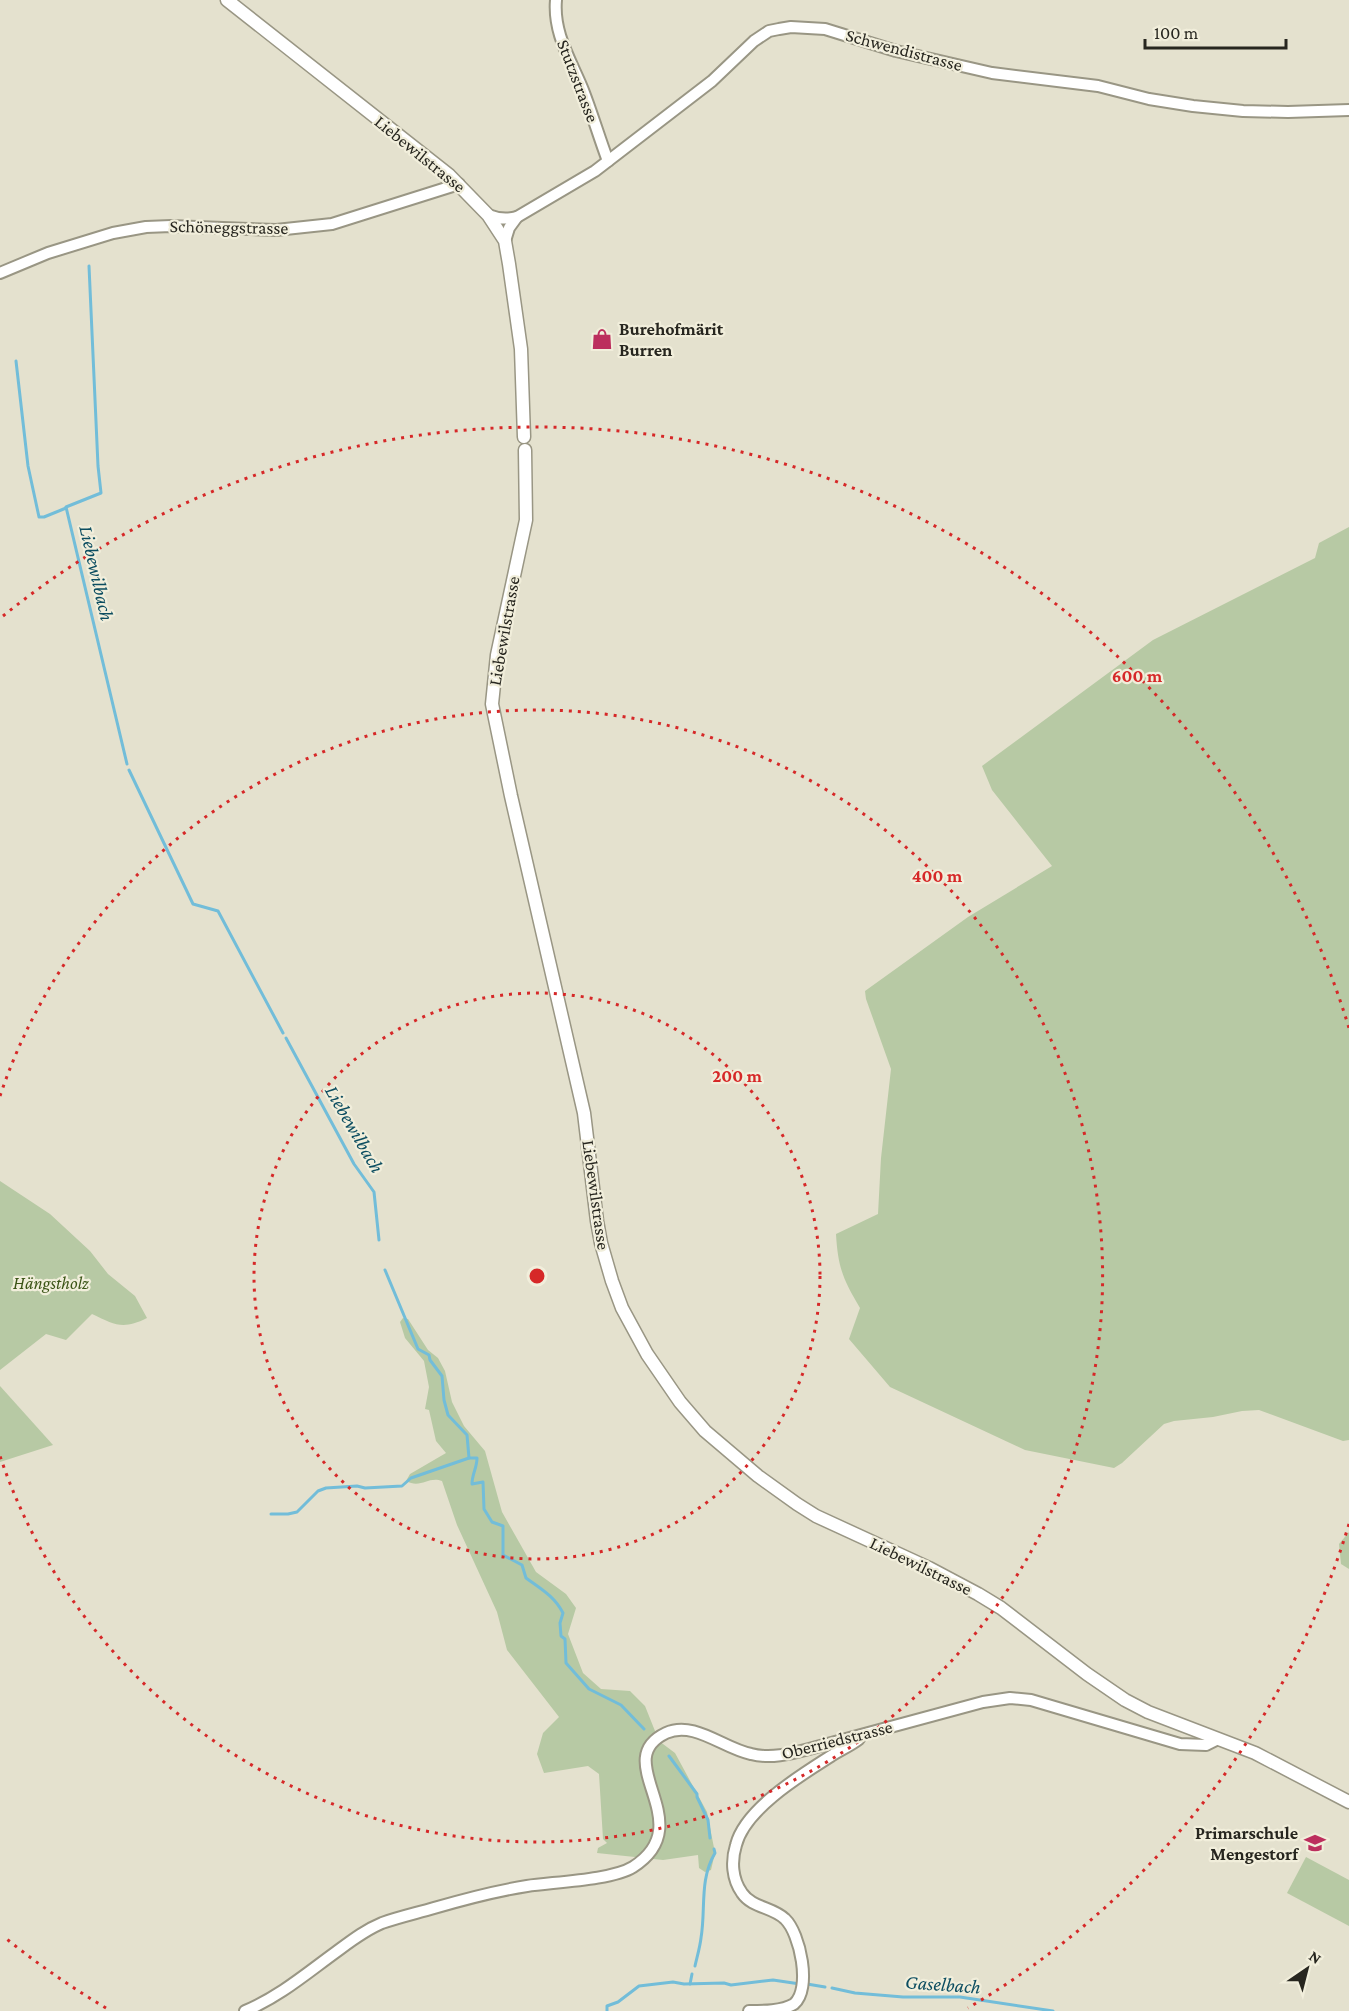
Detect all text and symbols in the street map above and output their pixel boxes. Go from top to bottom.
scale bar [1145,12,1286,50]
text: 100 m [1154,23,1199,43]
street label: Schwendistrasse [844,25,964,75]
street label: Stutzstrasse [553,37,603,125]
street label: Liebewilstrasse [371,111,469,197]
street label: Schöneggstrasse [169,216,289,238]
place label: Burehofmärit Burren [619,319,724,360]
shop icon: Burehofmärit Burren [590,327,614,351]
water label: Liebewilbach [75,523,119,623]
street label: Liebewilstrasse [485,575,523,687]
text: 600 m [1112,666,1163,686]
text: 400 m [912,866,963,886]
text: 200 m [712,1066,763,1086]
water label: Liebewilbach [321,1081,389,1177]
street label: Liebewilstrasse [578,1139,614,1251]
centre of rings [527,1266,547,1286]
park label: Hängstholz [13,1273,89,1293]
street label: Liebewilstrasse [867,1533,975,1599]
street label: Oberriedstrasse [779,1717,895,1763]
place label: Primarschule Mengestorf [1195,1823,1299,1864]
school or university icon: Primarschule Mengestorf [1303,1831,1327,1855]
north arrow [1277,1939,1337,1999]
text: N [1306,1947,1325,1967]
water label: Gaselbach [905,1970,981,1998]

